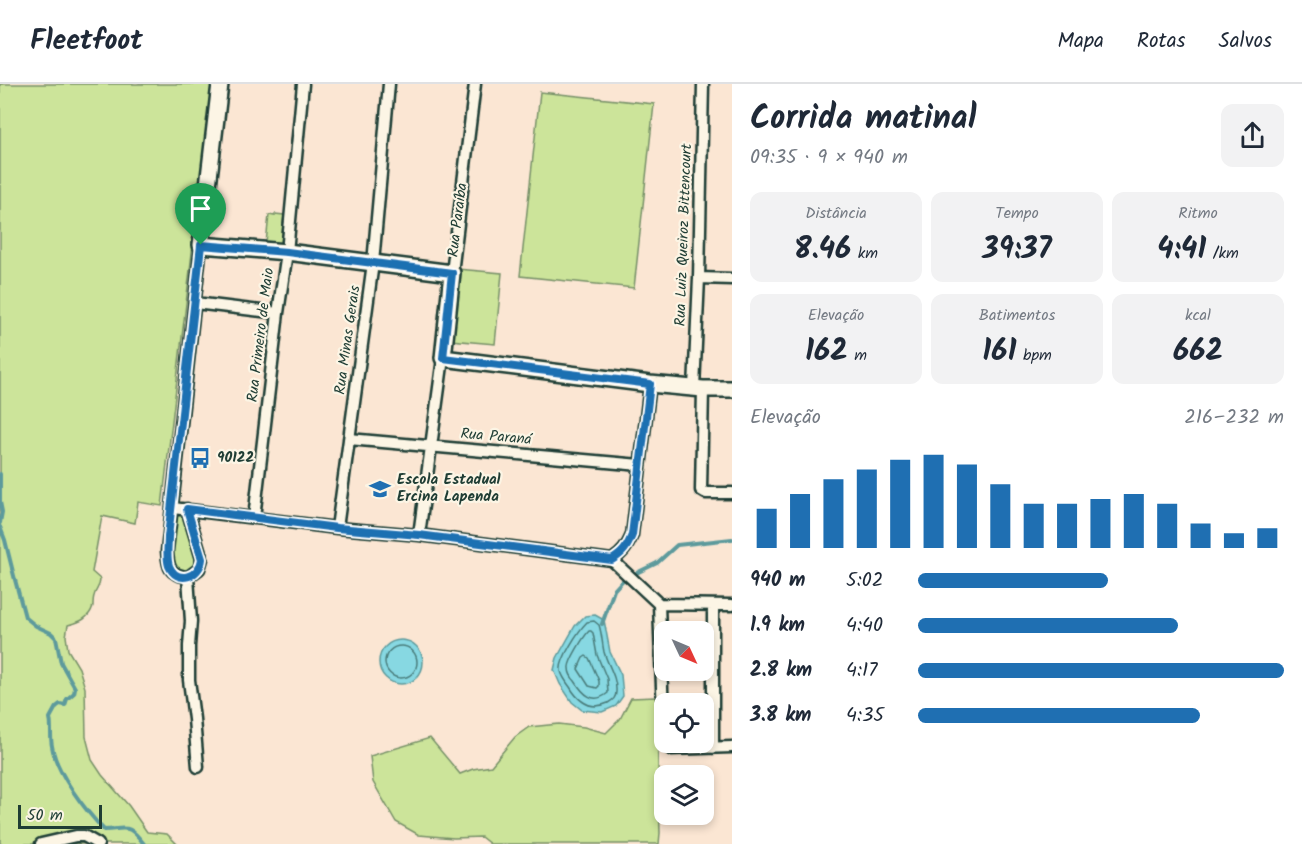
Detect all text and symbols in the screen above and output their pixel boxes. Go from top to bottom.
text: Fleetfoot [30,19,143,64]
text: Mapa [1058,25,1104,58]
text: Rotas [1137,25,1186,58]
text: Salvos [1219,25,1272,58]
text: Corrida matinal [750,93,976,146]
button: share [1221,104,1284,167]
text: 09:35 · 9 × 940 m [750,142,908,174]
street label: Rua Luiz Queiroz Bittencourt [669,143,699,327]
street label: Rua Paraíba [442,181,474,259]
pin [175,183,226,245]
icon: arrive [184,192,217,225]
text: Distância [805,201,867,226]
text: Tempo [995,201,1039,226]
text: Ritmo [1178,201,1218,226]
text: 8.46 [794,226,851,274]
text: 39:37 [982,226,1052,274]
text: 4:41 [1157,226,1206,274]
text: km [851,241,878,266]
text: /km [1206,241,1239,266]
street label: Rua Primeiro de Maio [241,266,281,404]
street label: Rua Minas Gerais [328,283,368,396]
text: Elevação [808,303,864,328]
text: Batimentos [979,303,1055,328]
text: kcal [1185,303,1211,328]
text: 162 [805,328,848,376]
text: 161 [982,328,1017,376]
text: 662 [1173,328,1223,376]
text: m [848,343,867,368]
text: bpm [1017,343,1052,368]
text: Elevação [750,402,821,434]
text: 216–232 m [1184,402,1284,434]
street label: Rua Paraná [459,422,534,452]
bus stop icon: 90122 [188,446,212,470]
place label: 90122 [217,446,255,470]
place label: Escola Estadual Ercina Lapenda [397,468,501,509]
school or university icon: Escola Estadual Ercina Lapenda [368,477,392,501]
text: 940 m [750,565,805,597]
text: 5:02 [846,565,883,597]
text: 1.9 km [750,610,805,642]
text: 4:40 [846,610,883,642]
north arrow [654,621,714,681]
map controls [654,621,714,825]
text: 2.8 km [750,655,812,687]
text: 4:17 [846,655,877,687]
button: locate [654,693,714,753]
text: 3.8 km [750,700,811,732]
text: 4:35 [846,700,884,732]
button: layers [654,765,714,825]
scale bar [18,802,102,830]
text: 50 m [27,803,63,828]

